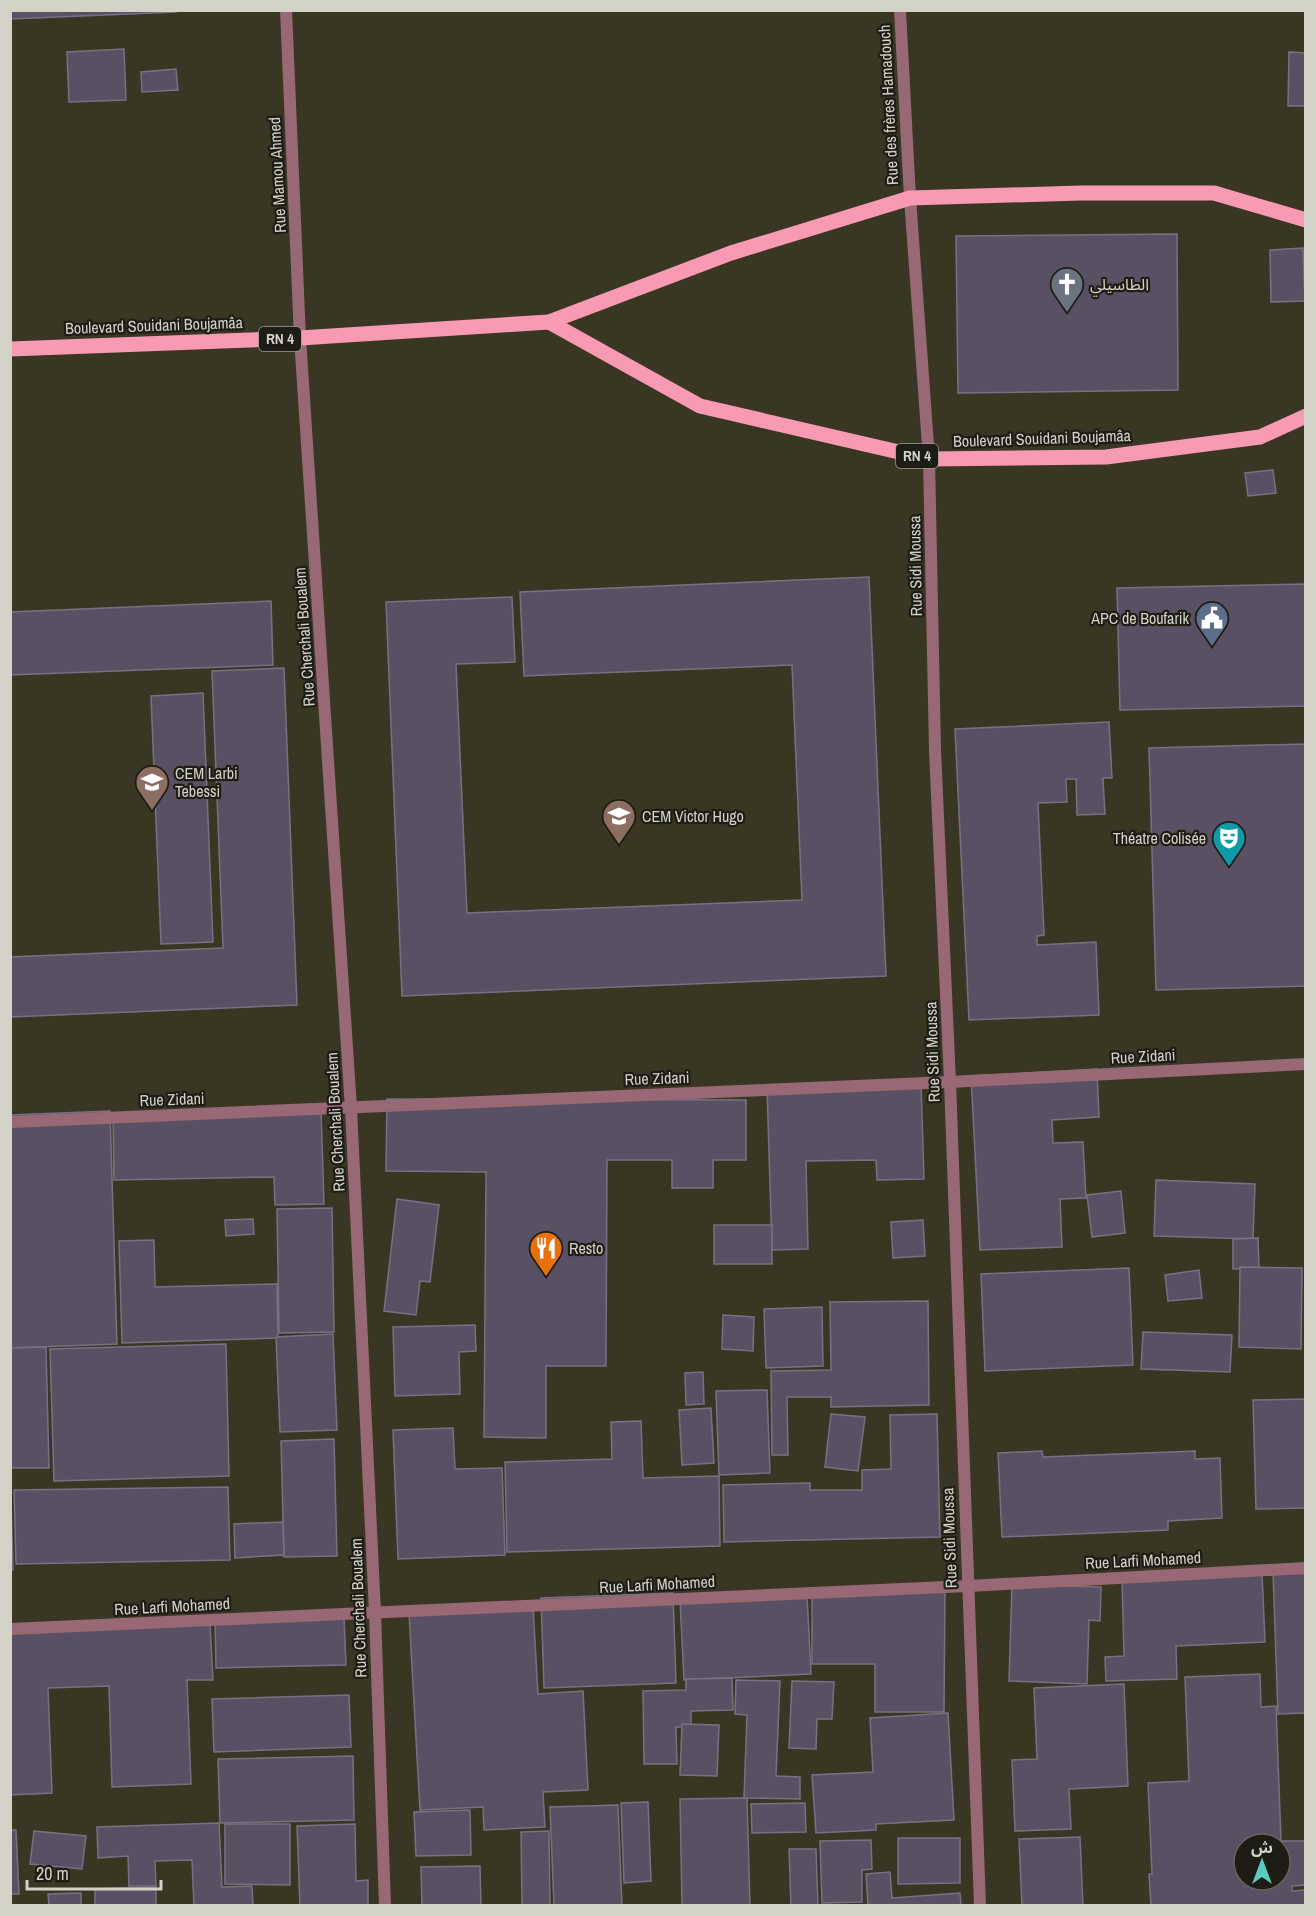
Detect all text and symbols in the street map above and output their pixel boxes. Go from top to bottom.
street label: Rue des frères Hamadouch [873,24,903,186]
street label: Rue Mamou Ahmed [263,117,291,233]
church icon: الطاسيلي [1049,266,1085,313]
place label: الطاسيلي [1090,273,1149,297]
street label: Boulevard Souidani Boujamâa [65,311,244,339]
road number: RN 4 [259,327,301,351]
street label: Boulevard Souidani Boujamâa [953,424,1132,452]
road number: RN 4 [896,444,938,468]
street label: Rue Sidi Moussa [903,515,927,617]
street label: Rue Cherchali Boualem [288,567,320,707]
public building icon: APC de Boufarik [1194,600,1230,647]
place label: APC de Boufarik [1090,607,1189,629]
place label: CEM Larbi Tebessi [175,762,238,802]
school or university icon: CEM Larbi Tebessi [134,764,170,811]
school or university icon: CEM Victor Hugo [601,798,637,845]
place label: CEM Victor Hugo [642,805,744,827]
theatre icon: Théatre Colisée [1211,820,1247,867]
place label: Théatre Colisée [1113,827,1206,849]
street label: Rue Sidi Moussa [919,1001,945,1103]
street label: Rue Zidani [1110,1043,1176,1069]
street label: Rue Cherchali Boualem [320,1052,350,1192]
street label: Rue Zidani [624,1066,690,1090]
street label: Rue Zidani [139,1087,205,1111]
restaurant icon: Resto [528,1230,564,1277]
place label: Resto [569,1237,603,1259]
street label: Rue Sidi Moussa [936,1487,962,1589]
street label: Rue Cherchali Boualem [345,1538,371,1678]
street label: Rue Larfi Mohamed [1085,1546,1201,1574]
street label: Rue Larfi Mohamed [599,1570,715,1598]
street label: Rue Larfi Mohamed [114,1592,230,1620]
north arrow [1232,1832,1292,1892]
text: ش [1251,1836,1273,1858]
scale bar [27,1853,160,1891]
text: 20 m [36,1861,69,1886]

